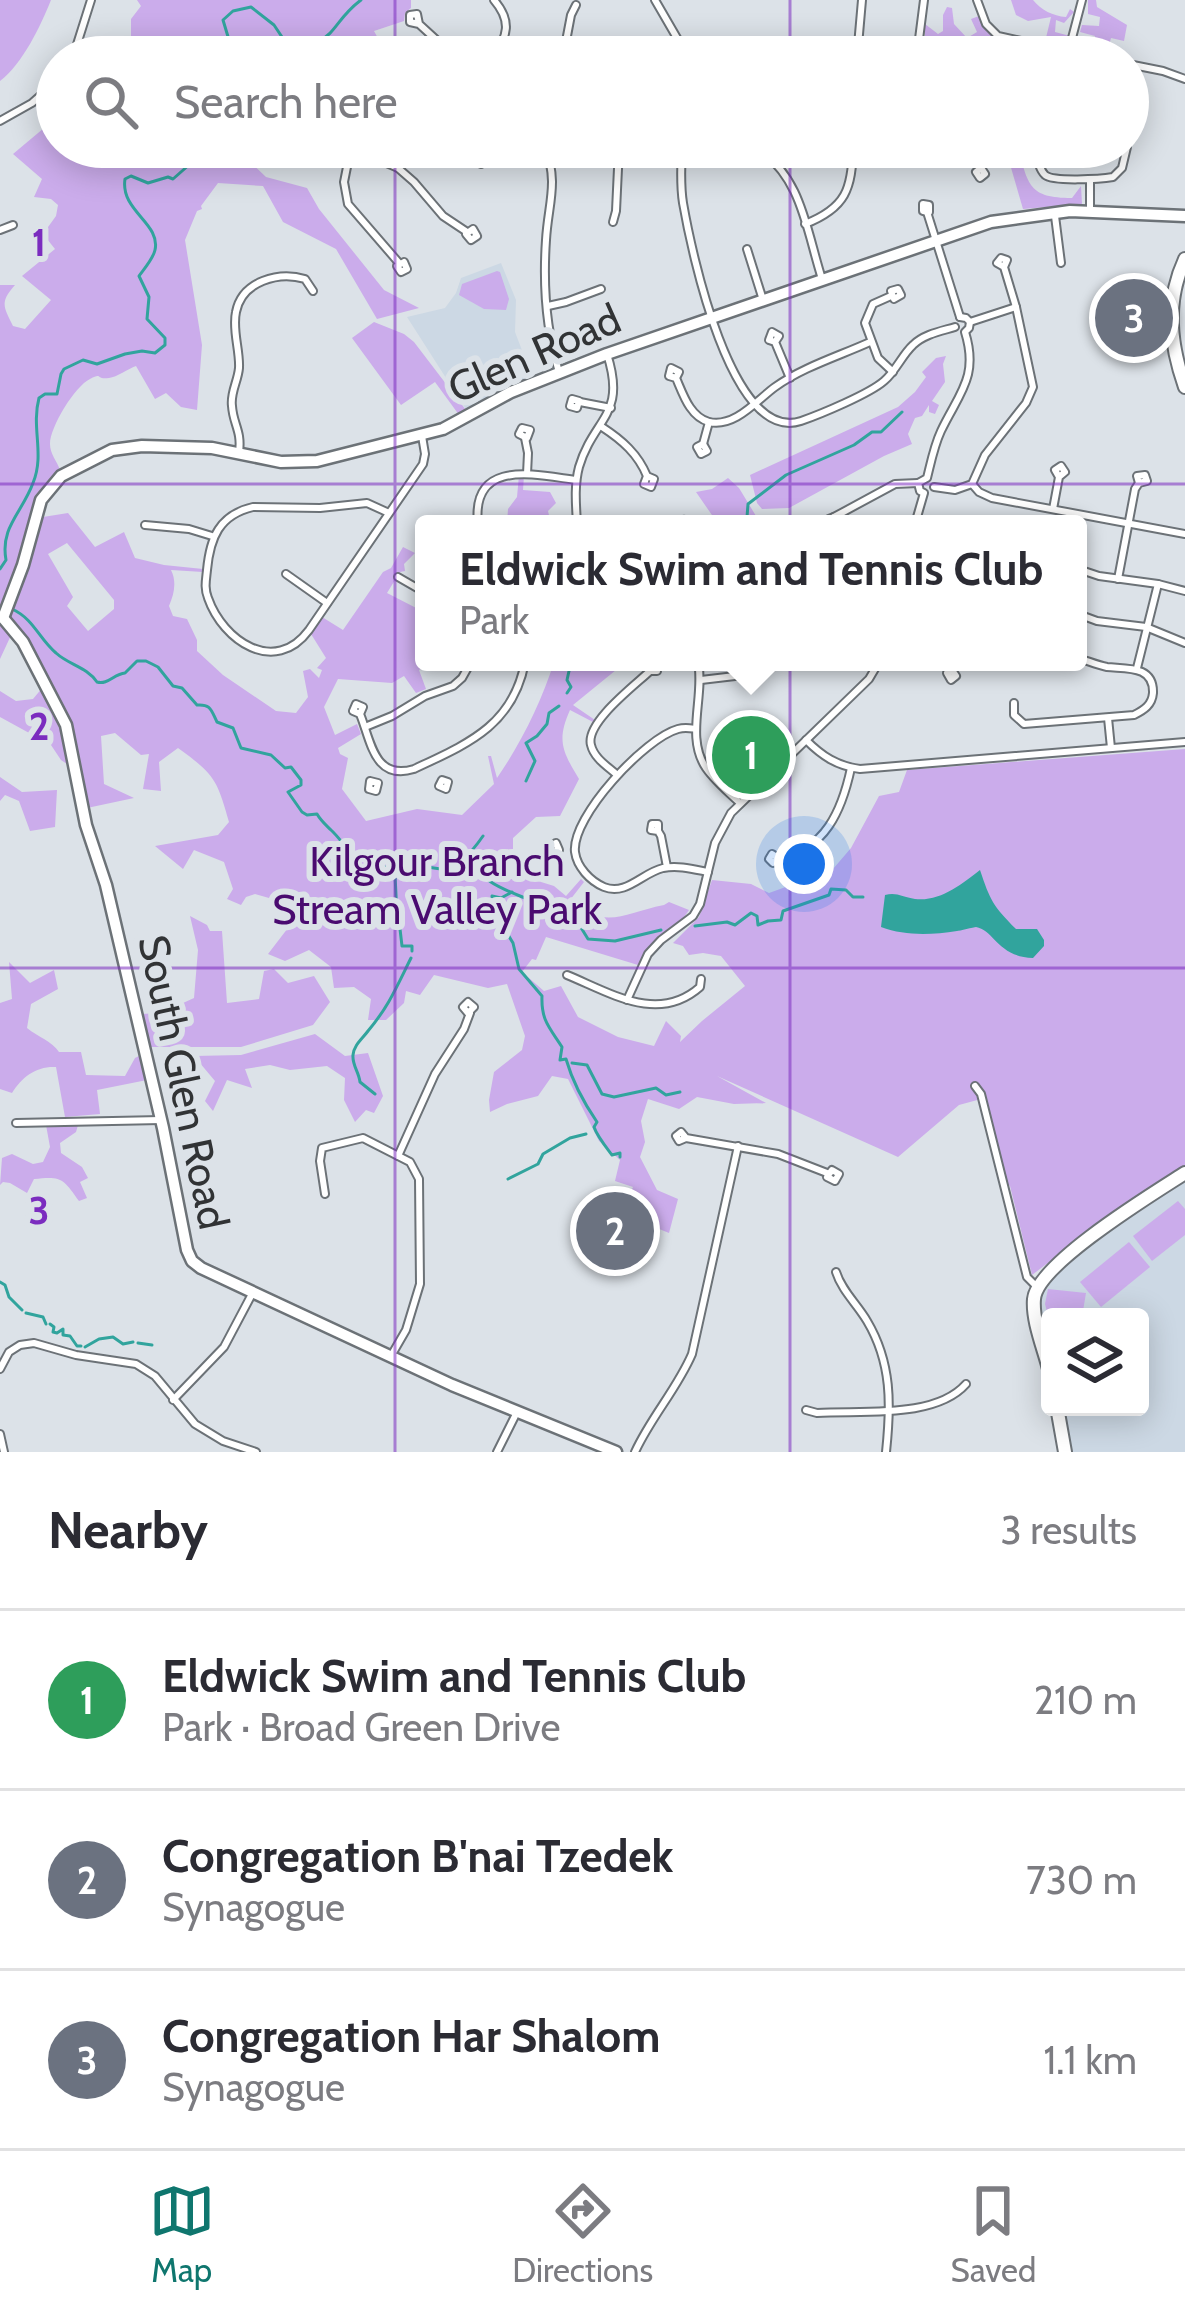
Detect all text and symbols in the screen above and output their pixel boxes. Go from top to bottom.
search box [36,36,1149,168]
icon: search [78,69,144,135]
text: Search here [174,75,398,129]
text: 1 [32,218,46,266]
pin: 3 [1095,273,1173,363]
street label: Glen Road [440,292,628,414]
popup [415,515,1087,671]
text: Eldwick Swim and Tennis Club [459,542,1043,596]
text: Park [459,596,529,644]
text: 2 [29,702,49,750]
pin: 1 [712,710,790,800]
your location [774,834,834,894]
park label: Kilgour Branch Stream Valley Park [272,835,602,935]
street label: South Glen Road [127,930,241,1234]
text: 3 [28,1186,50,1234]
pin: 2 [576,1186,654,1276]
map controls [1041,1308,1149,1416]
button: layers [1041,1308,1149,1416]
text: Nearby [48,1499,208,1561]
text: 3 results [1000,1506,1137,1554]
text: Eldwick Swim and Tennis Club [162,1649,746,1703]
text: 1 [80,1676,94,1724]
text: 210 m [1034,1676,1137,1724]
text: Park · Broad Green Drive [162,1703,560,1751]
text: Congregation B'nai Tzedek [162,1829,673,1883]
text: 2 [77,1856,97,1904]
text: 730 m [1026,1856,1137,1904]
text: Synagogue [162,1883,345,1931]
text: Congregation Har Shalom [162,2009,660,2063]
text: 3 [76,2036,98,2084]
text: 1.1 km [1044,2036,1137,2084]
text: Synagogue [162,2063,345,2111]
tab: Map [149,2178,215,2290]
tab: Directions [512,2178,653,2290]
tab: Saved [951,2178,1036,2290]

